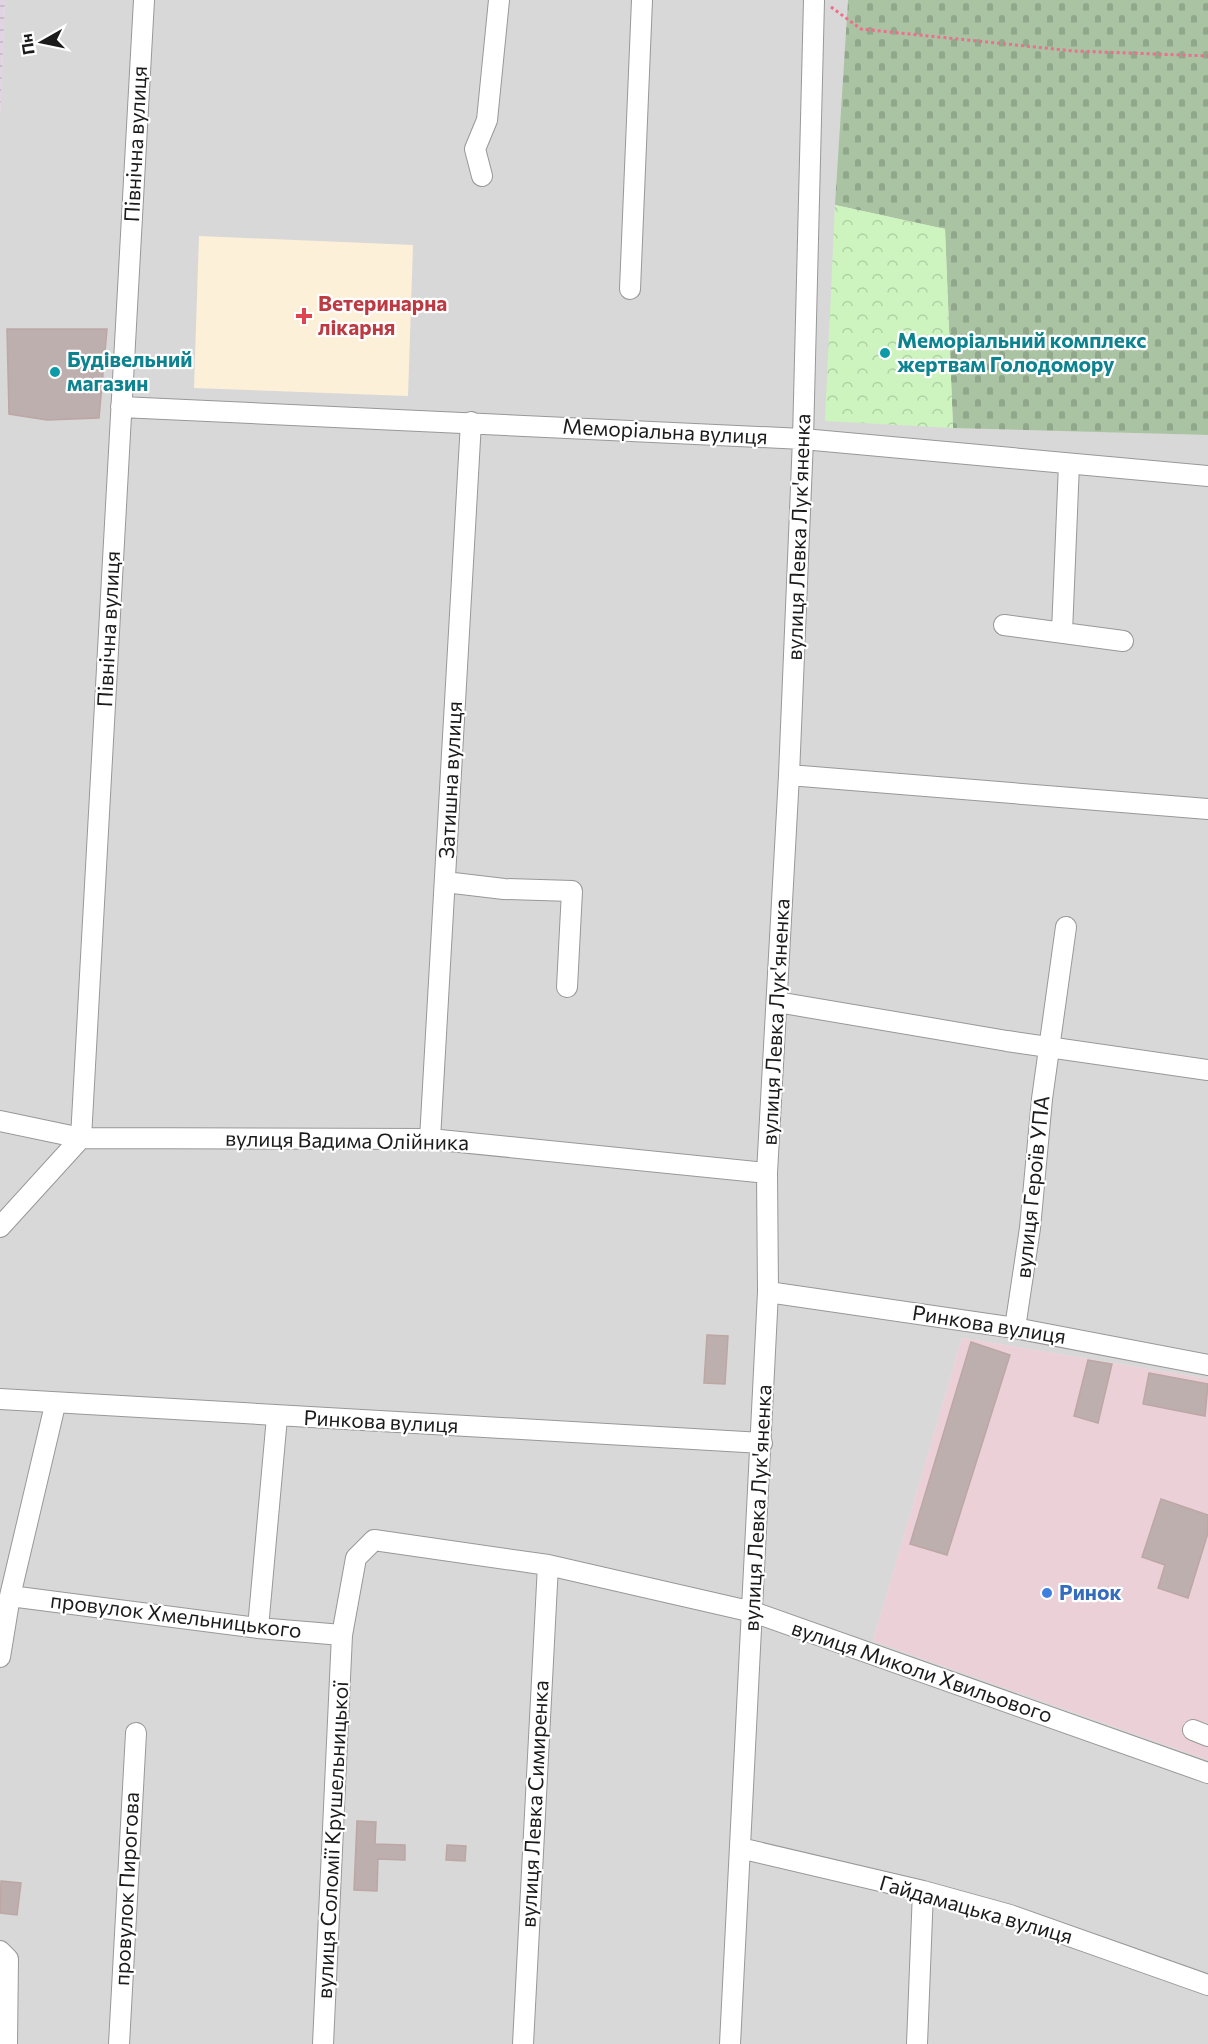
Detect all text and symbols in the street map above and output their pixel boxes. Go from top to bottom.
north arrow [12,12,72,72]
text: Пн [16,32,38,56]
street label: Північна вулиця [118,65,151,223]
place label: Ветеринарна лікарня [318,290,447,339]
marker: Ветеринарна лікарня [295,307,313,325]
place label: Меморіальний комплекс жертвам Голодомору [897,327,1147,376]
place label: Будівельний магазин [67,346,192,395]
marker: Меморіальний комплекс жертвам Голодомору [878,346,892,360]
marker: Будівельний магазин [48,365,62,379]
street label: Меморіальна вулиця [562,413,768,448]
street label: вулиця Левка Лук'яненка [781,413,814,661]
street label: Північна вулиця [91,550,124,708]
street label: Затишна вулиця [433,700,466,859]
street label: вулиця Левка Лук'яненка [756,898,793,1146]
street label: вулиця Героїв УПА [1009,1094,1054,1280]
street label: вулиця Вадима Олійника [225,1125,469,1154]
street label: Ринкова вулиця [911,1299,1068,1348]
street label: вулиця Левка Лук'яненка [738,1384,775,1632]
street label: Ринкова вулиця [303,1404,459,1437]
place label: Ринок [1059,1579,1122,1604]
marker: Ринок [1040,1586,1054,1600]
street label: провулок Хмельницького [49,1587,303,1642]
street label: вулиця Миколи Хвильового [789,1614,1056,1727]
street label: вулиця Соломії Крушельницької [311,1680,352,1999]
street label: вулиця Левка Симиренка [515,1680,552,1928]
street label: провулок Пирогова [108,1791,143,1987]
street label: Гайдамацька вулиця [877,1869,1076,1948]

